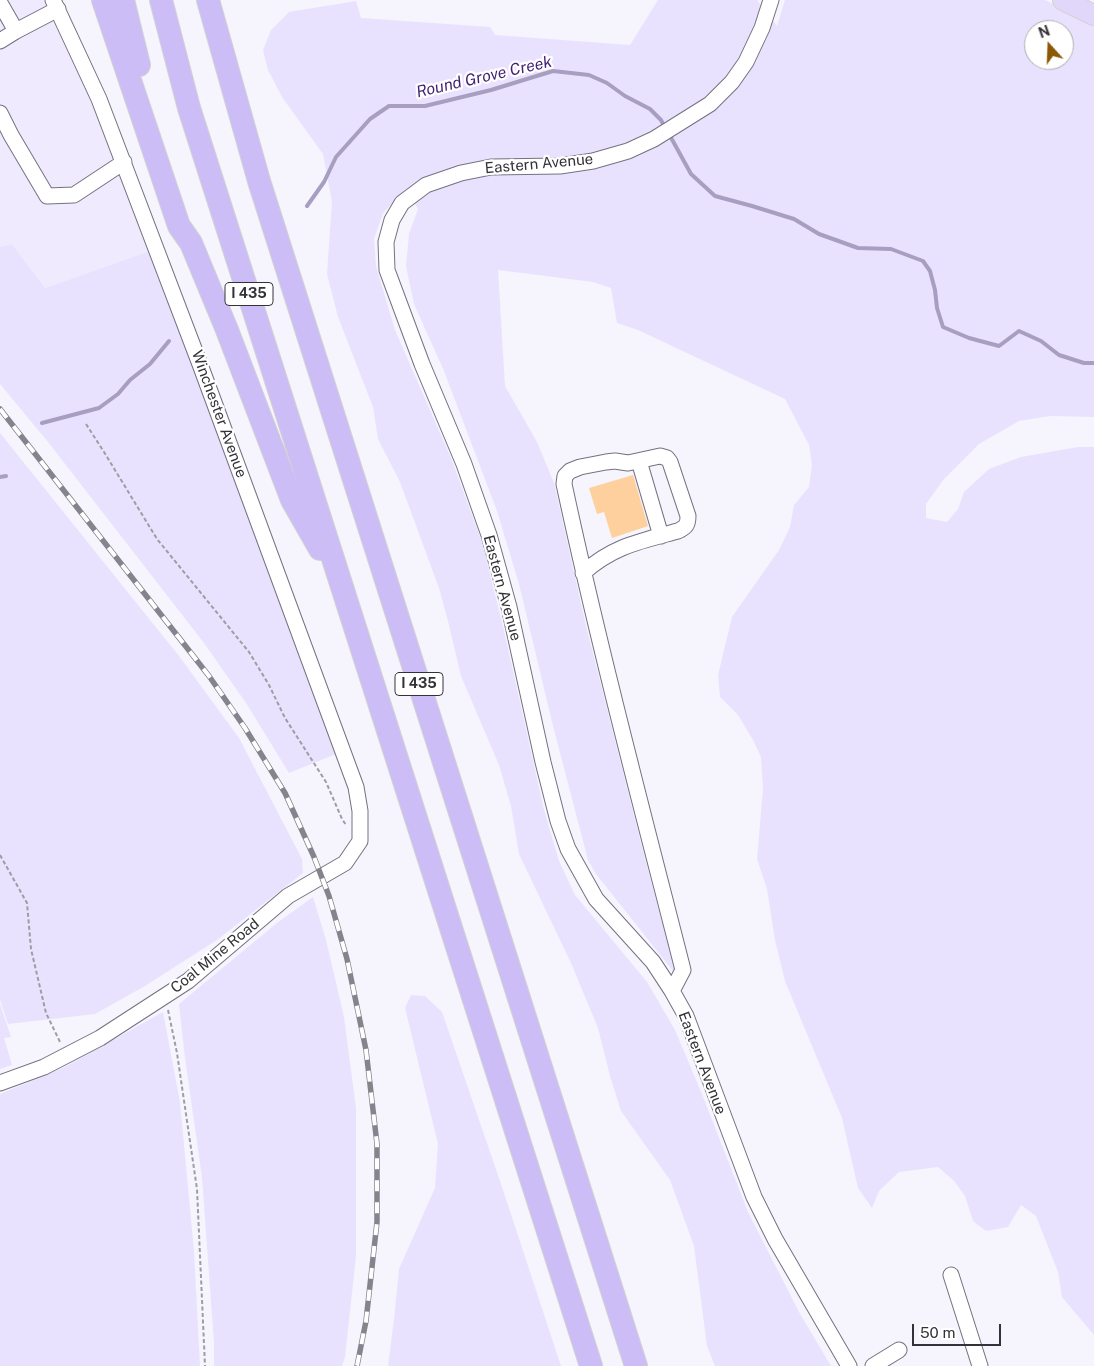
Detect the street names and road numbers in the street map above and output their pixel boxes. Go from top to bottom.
street label: Eastern Avenue [484,150,594,178]
road number: I 435 [225,282,273,306]
street label: Winchester Avenue [188,348,250,480]
street label: Eastern Avenue [479,533,525,643]
road number: I 435 [395,672,443,696]
street label: Coal Mine Road [167,915,263,997]
street label: Eastern Avenue [674,1009,730,1117]

